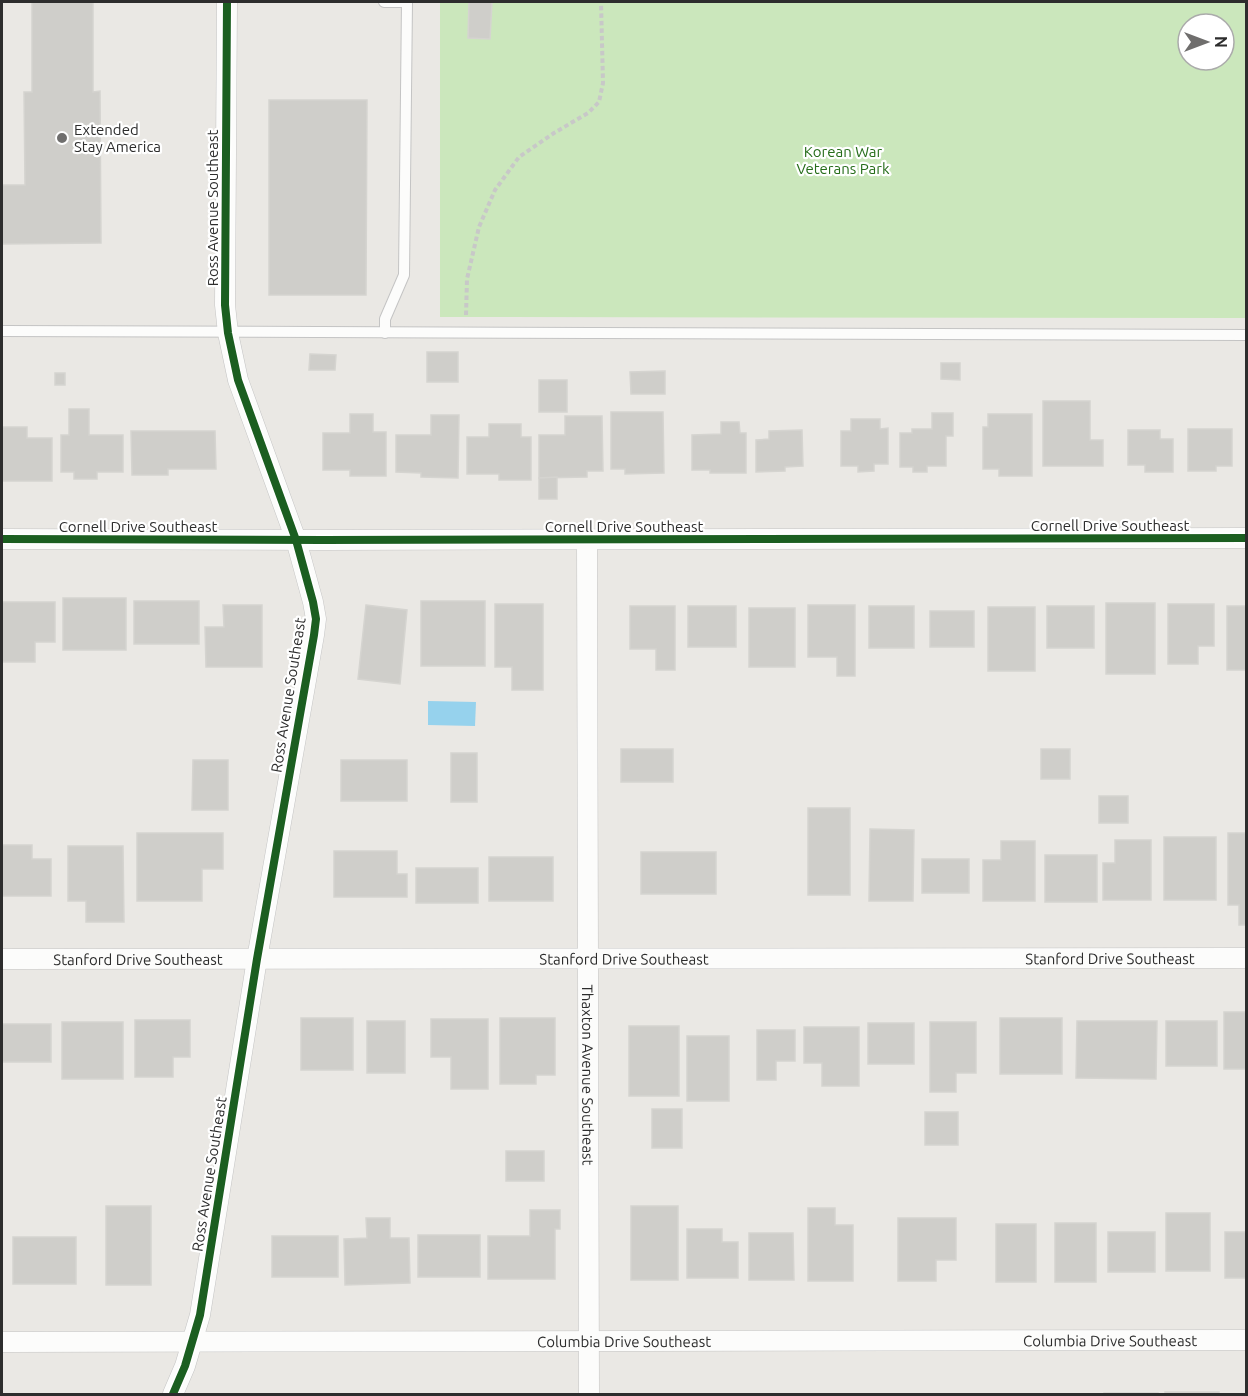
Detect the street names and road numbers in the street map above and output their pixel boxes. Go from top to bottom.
street label: Ross Avenue Southeast [204,130,221,286]
street label: Cornell Drive Southeast [1031,517,1189,534]
street label: Cornell Drive Southeast [59,518,217,535]
street label: Cornell Drive Southeast [545,518,703,535]
street label: Ross Avenue Southeast [267,616,309,774]
street label: Stanford Drive Southeast [53,950,223,967]
street label: Stanford Drive Southeast [539,950,709,967]
street label: Stanford Drive Southeast [1025,950,1195,967]
street label: Thaxton Avenue Southeast [580,984,597,1166]
street label: Ross Avenue Southeast [188,1095,230,1253]
street label: Columbia Drive Southeast [537,1332,711,1350]
street label: Columbia Drive Southeast [1023,1332,1197,1349]

